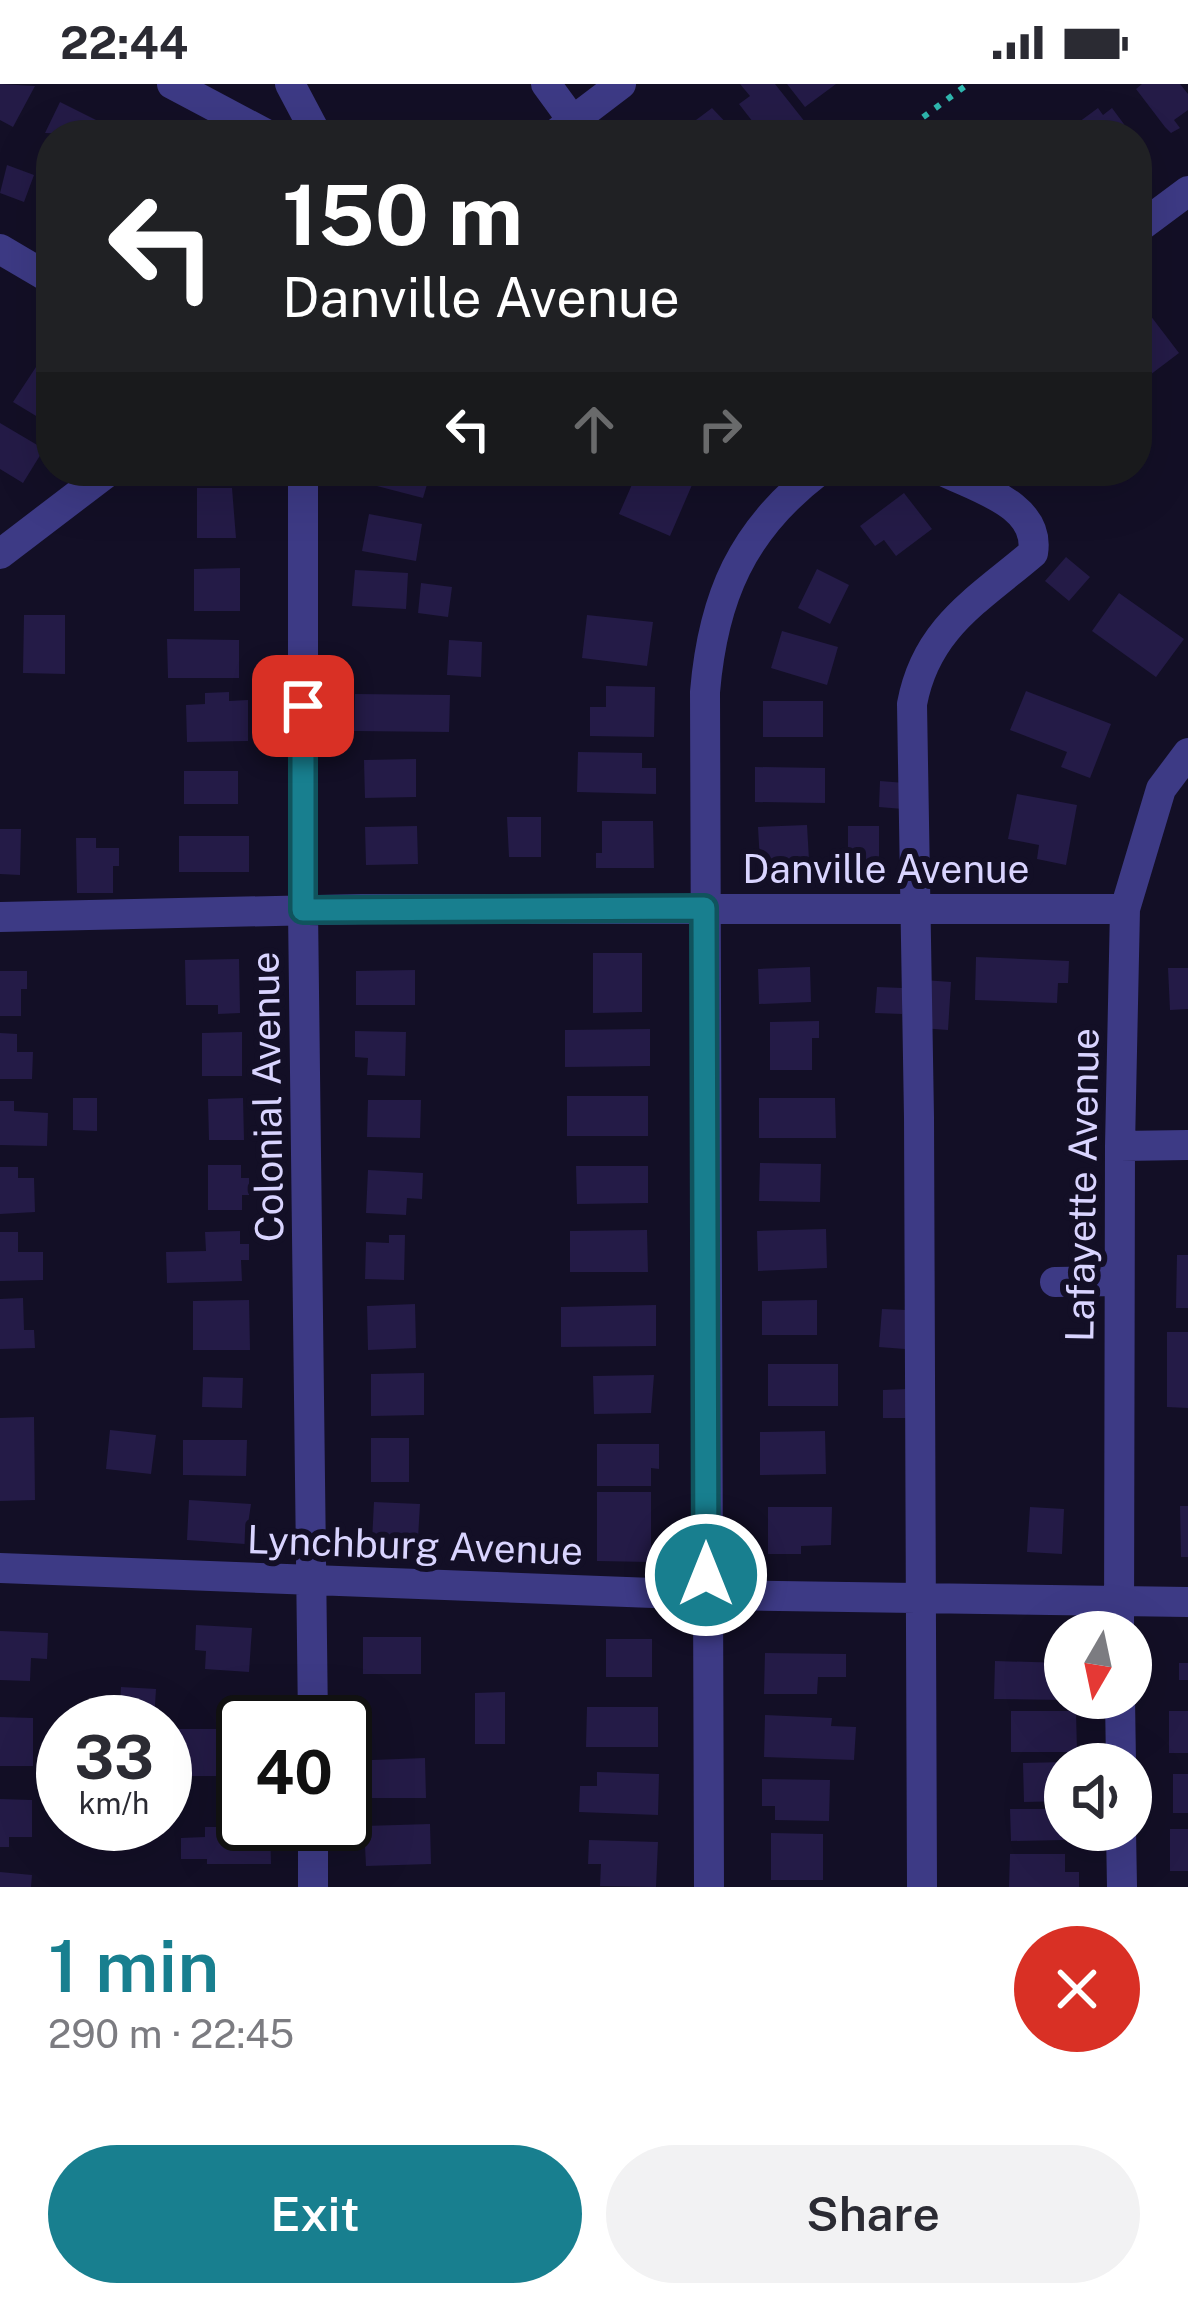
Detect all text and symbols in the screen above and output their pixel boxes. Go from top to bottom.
text: 22:44 [60,16,188,69]
text: 150 m [282,165,523,264]
icon: left [84,168,240,324]
text: Danville Avenue [282,266,680,329]
icon: left [435,396,501,462]
icon: ahead [561,396,627,462]
icon: right [687,396,753,462]
pin [252,655,354,757]
icon: arrive [270,673,336,739]
street label: Danville Avenue [742,846,1030,892]
street label: Colonial Avenue [241,951,293,1243]
street label: Lafayette Avenue [1056,1028,1108,1342]
position arrow [643,1512,769,1638]
street label: Lynchburg Avenue [246,1516,584,1574]
north arrow [1044,1611,1152,1719]
map controls [1044,1611,1152,1851]
speed limit sign: 40 [216,1695,372,1851]
text: 33 [74,1722,154,1793]
button: sound [1044,1743,1152,1851]
text: km/h [79,1785,149,1821]
text: 1 min [48,1924,219,2008]
button: close [1014,1926,1140,2052]
text: 290 m · 22:45 [48,2011,294,2057]
button: Exit [48,2145,582,2283]
button: Share [606,2145,1140,2283]

